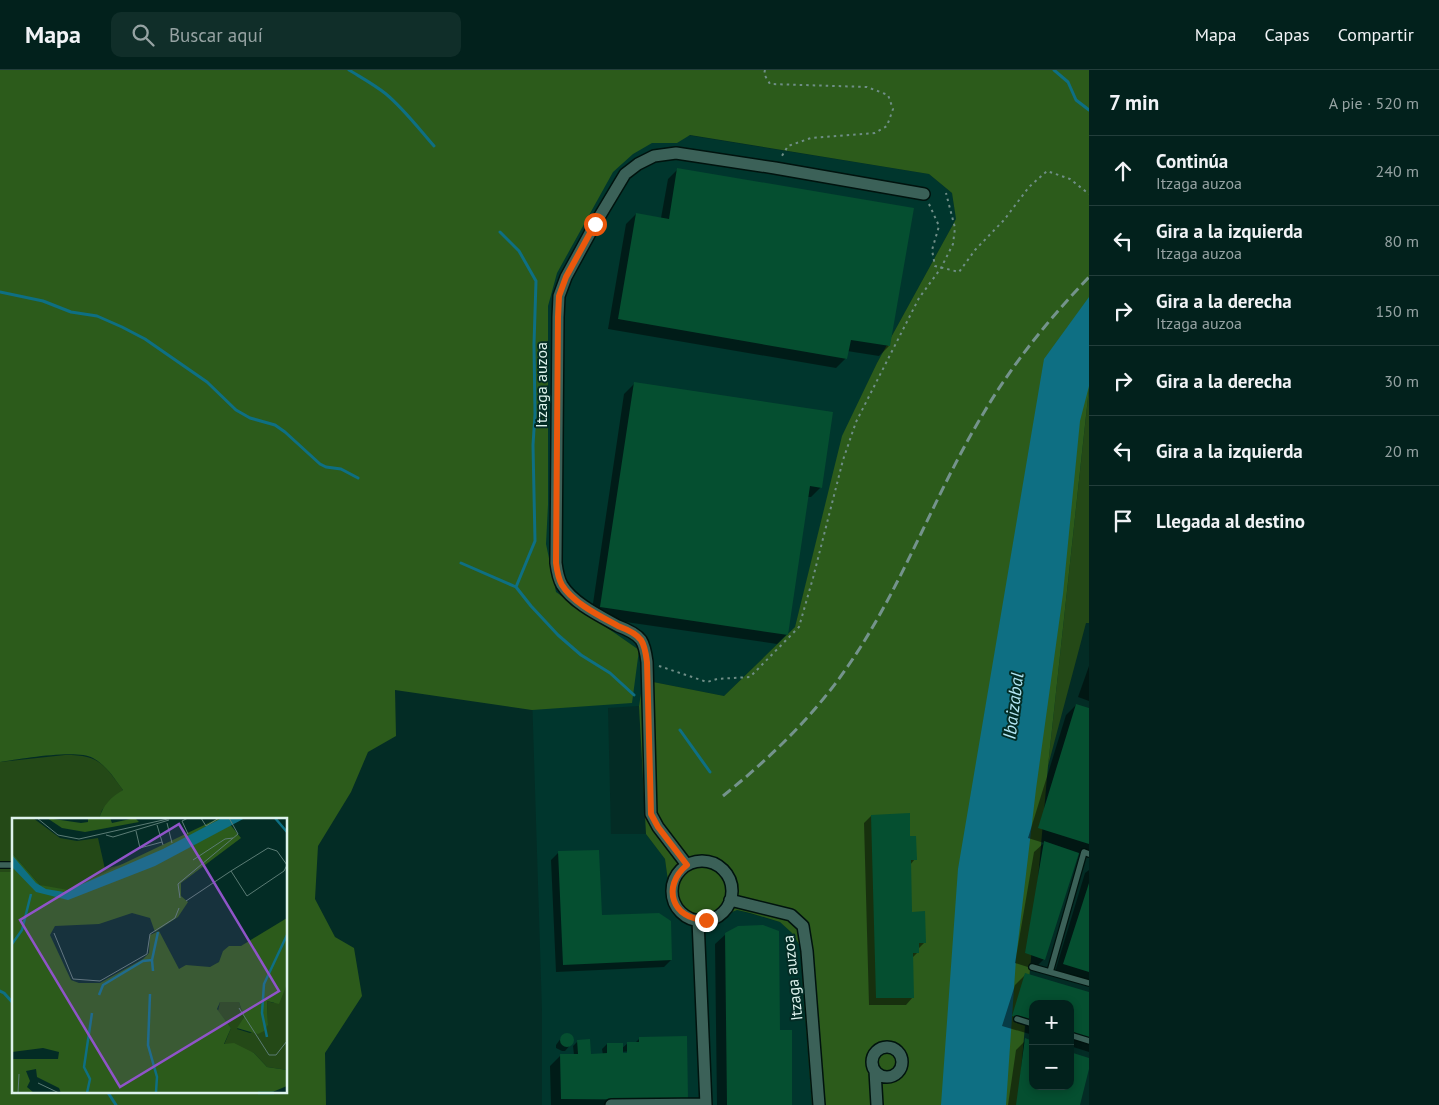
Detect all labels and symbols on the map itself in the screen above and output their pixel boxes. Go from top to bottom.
route start [584,213,607,236]
street label: Itzaga auzoa [531,342,551,428]
water label: Ibaizabal [998,671,1029,741]
inset map [12,818,288,1092]
route end [695,909,718,932]
street label: Itzaga auzoa [778,934,806,1022]

